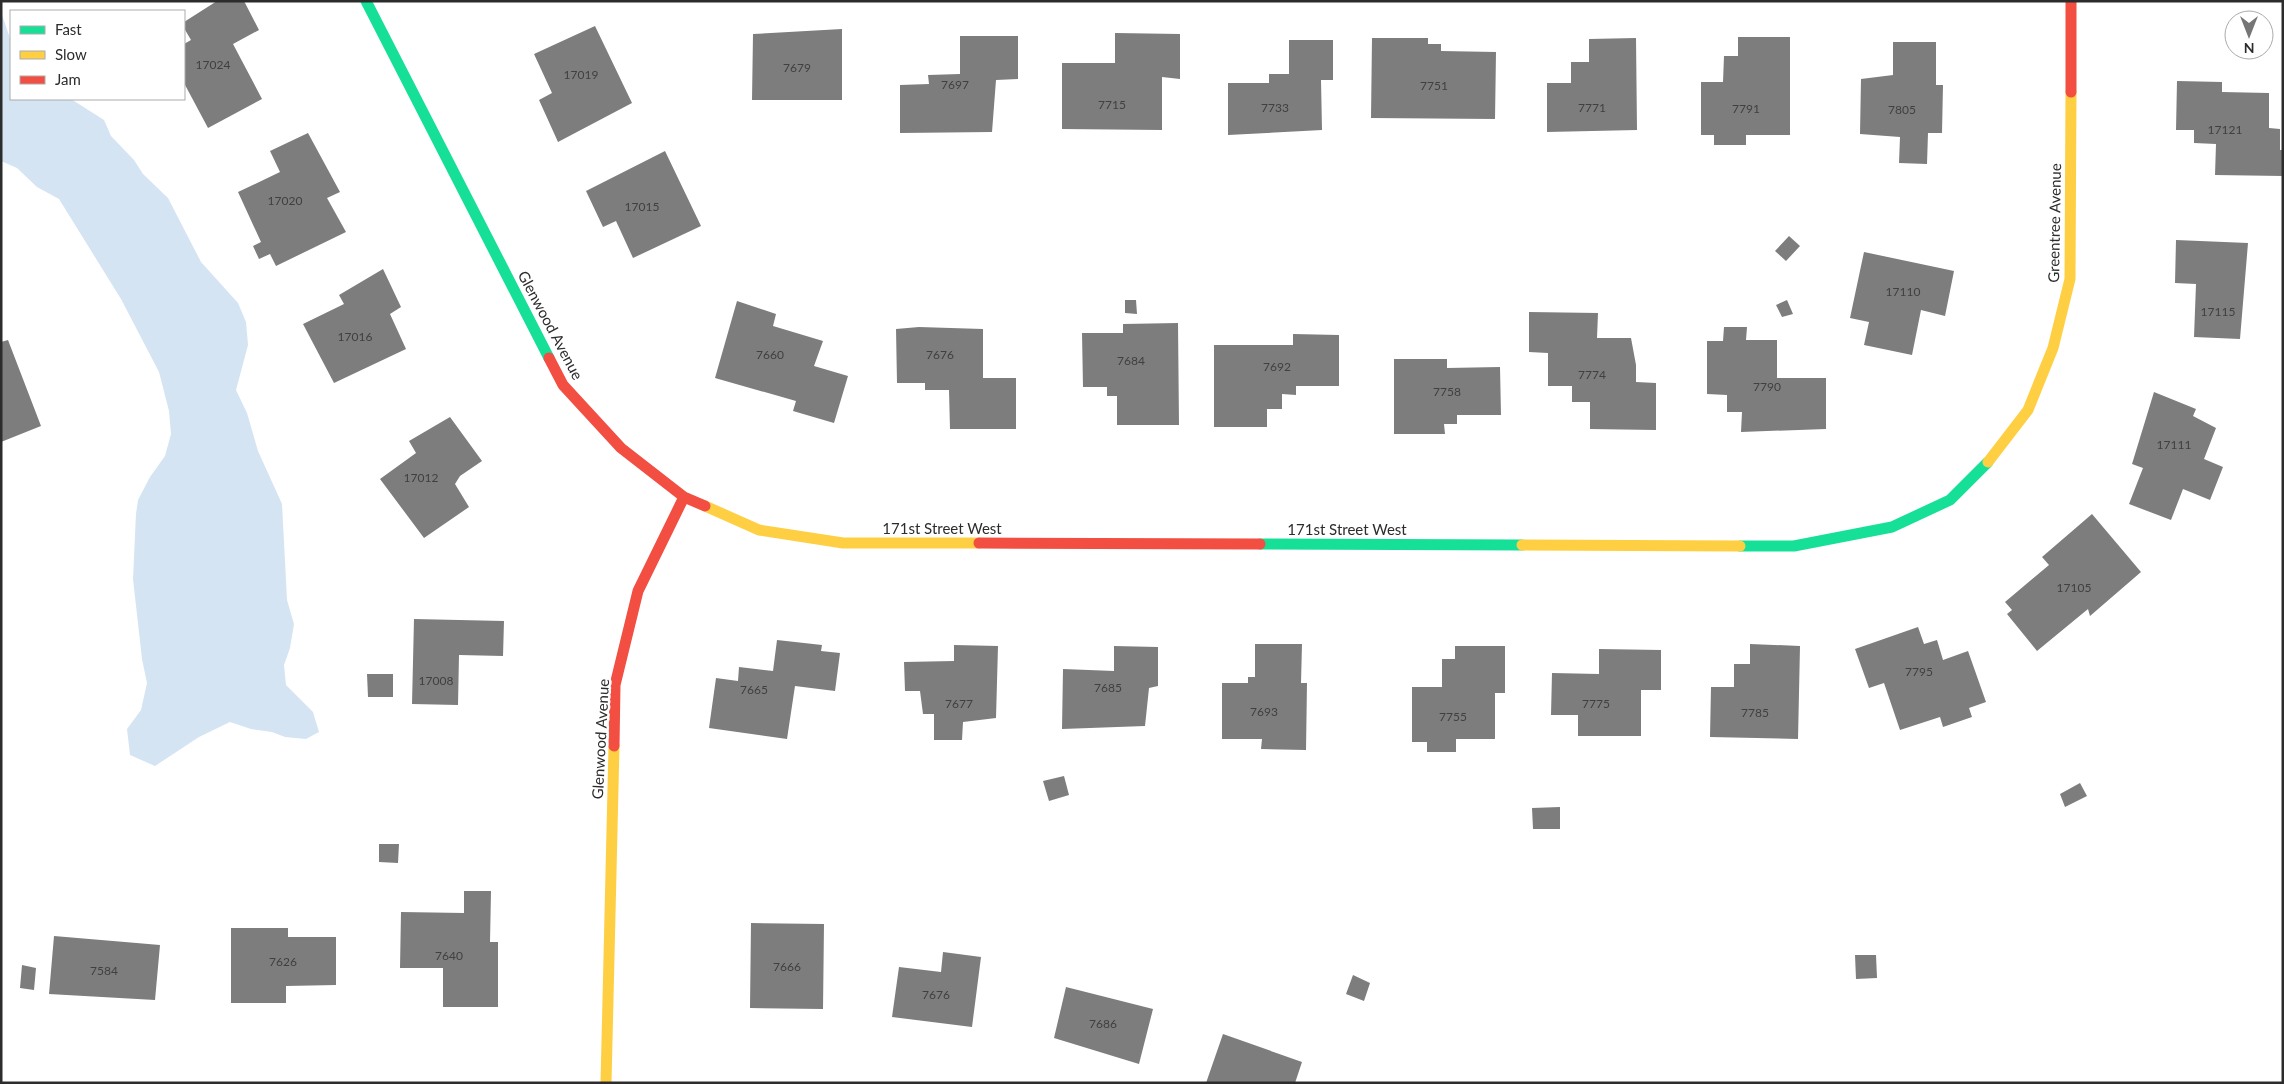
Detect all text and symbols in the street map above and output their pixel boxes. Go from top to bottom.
legend [10,10,185,100]
north arrow [2224,10,2274,60]
text: Fast [55,20,82,38]
text: N [2244,40,2254,57]
text: Slow [55,45,87,63]
house number: 17024 [196,57,230,72]
house number: 7679 [783,60,811,75]
house number: 17019 [564,67,598,82]
text: Jam [55,70,81,88]
house number: 7697 [941,77,969,92]
house number: 7751 [1420,78,1448,93]
house number: 7715 [1098,97,1126,112]
house number: 7733 [1261,100,1289,115]
house number: 7771 [1578,100,1606,115]
house number: 7791 [1732,101,1760,116]
house number: 7805 [1888,102,1916,117]
house number: 17121 [2208,122,2242,137]
street label: Greentree Avenue [2044,163,2064,283]
house number: 17020 [268,193,302,208]
house number: 17015 [625,199,659,214]
street label: Glenwood Avenue [515,267,587,383]
house number: 17110 [1886,284,1920,299]
house number: 17115 [2201,304,2235,319]
house number: 17016 [338,329,372,344]
house number: 7660 [756,347,784,362]
house number: 7676 [926,347,954,362]
house number: 7684 [1117,353,1145,368]
house number: 7692 [1263,359,1291,374]
house number: 7774 [1578,367,1606,382]
house number: 7790 [1753,379,1781,394]
house number: 7758 [1433,384,1461,399]
house number: 17111 [2157,437,2191,452]
house number: 17012 [404,470,438,485]
street label: 171st Street West [882,519,1002,537]
street label: 171st Street West [1287,520,1407,538]
house number: 17105 [2057,580,2091,595]
house number: 7795 [1905,664,1933,679]
house number: 17008 [419,673,453,688]
street label: Glenwood Avenue [588,678,612,800]
house number: 7685 [1094,680,1122,695]
house number: 7665 [740,682,768,697]
house number: 7677 [945,696,973,711]
house number: 7775 [1582,696,1610,711]
house number: 7693 [1250,704,1278,719]
house number: 7785 [1741,705,1769,720]
house number: 7755 [1439,709,1467,724]
house number: 7640 [435,948,463,963]
house number: 7626 [269,954,297,969]
house number: 7666 [773,959,801,974]
house number: 7584 [90,963,118,978]
house number: 7676 [922,987,950,1002]
house number: 7686 [1089,1016,1117,1031]

